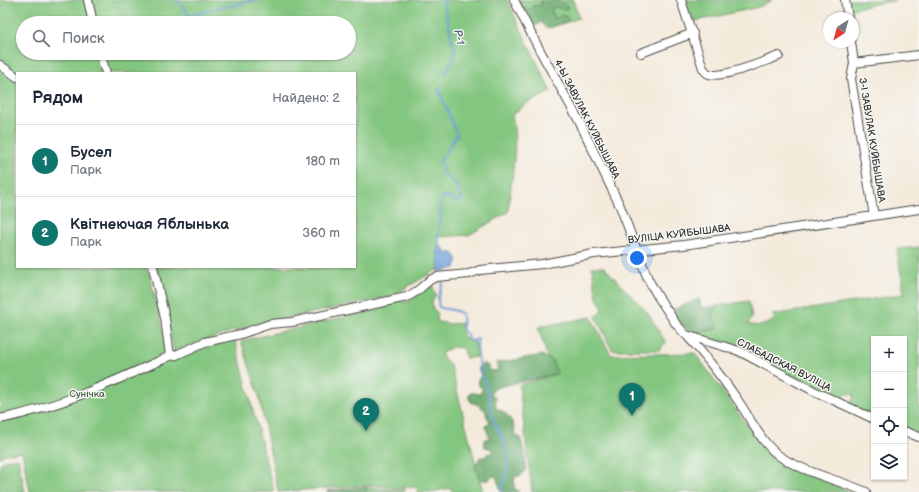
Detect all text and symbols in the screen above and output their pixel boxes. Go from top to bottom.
north arrow [823,12,859,48]
search box [16,16,356,60]
icon: search [30,27,52,49]
water label: P-1 [451,28,467,47]
text: Поиск [62,29,105,48]
street label: 4-Ы ЗАВУЛАК КУЙБЫШАВА [552,57,623,181]
street label: 3-І ЗАВУЛАК КУЙБЫШАВА [856,77,888,204]
text: Рядом [32,88,83,108]
text: Найдено: 2 [272,90,340,106]
text: Бусел [70,143,112,162]
text: 1 [42,153,48,169]
text: 180 m [305,153,340,169]
text: Парк [70,162,102,178]
text: Квітнеючая Яблынька [70,215,229,234]
street label: ВУЛІЦА КУЙБЫШАВА [627,222,732,246]
text: 2 [41,225,49,241]
text: 360 m [302,225,340,241]
text: Парк [70,234,102,250]
your location [627,248,647,268]
street label: СЛАБАДСКАЯ ВУЛІЦА [735,336,834,394]
map controls [871,336,907,480]
button: + [871,336,907,372]
button: − [871,372,907,408]
pin: 1 [619,383,645,416]
park label: Сунічка [69,388,105,400]
pin: 2 [353,398,379,431]
button: locate [871,408,907,444]
button: layers [871,444,907,480]

